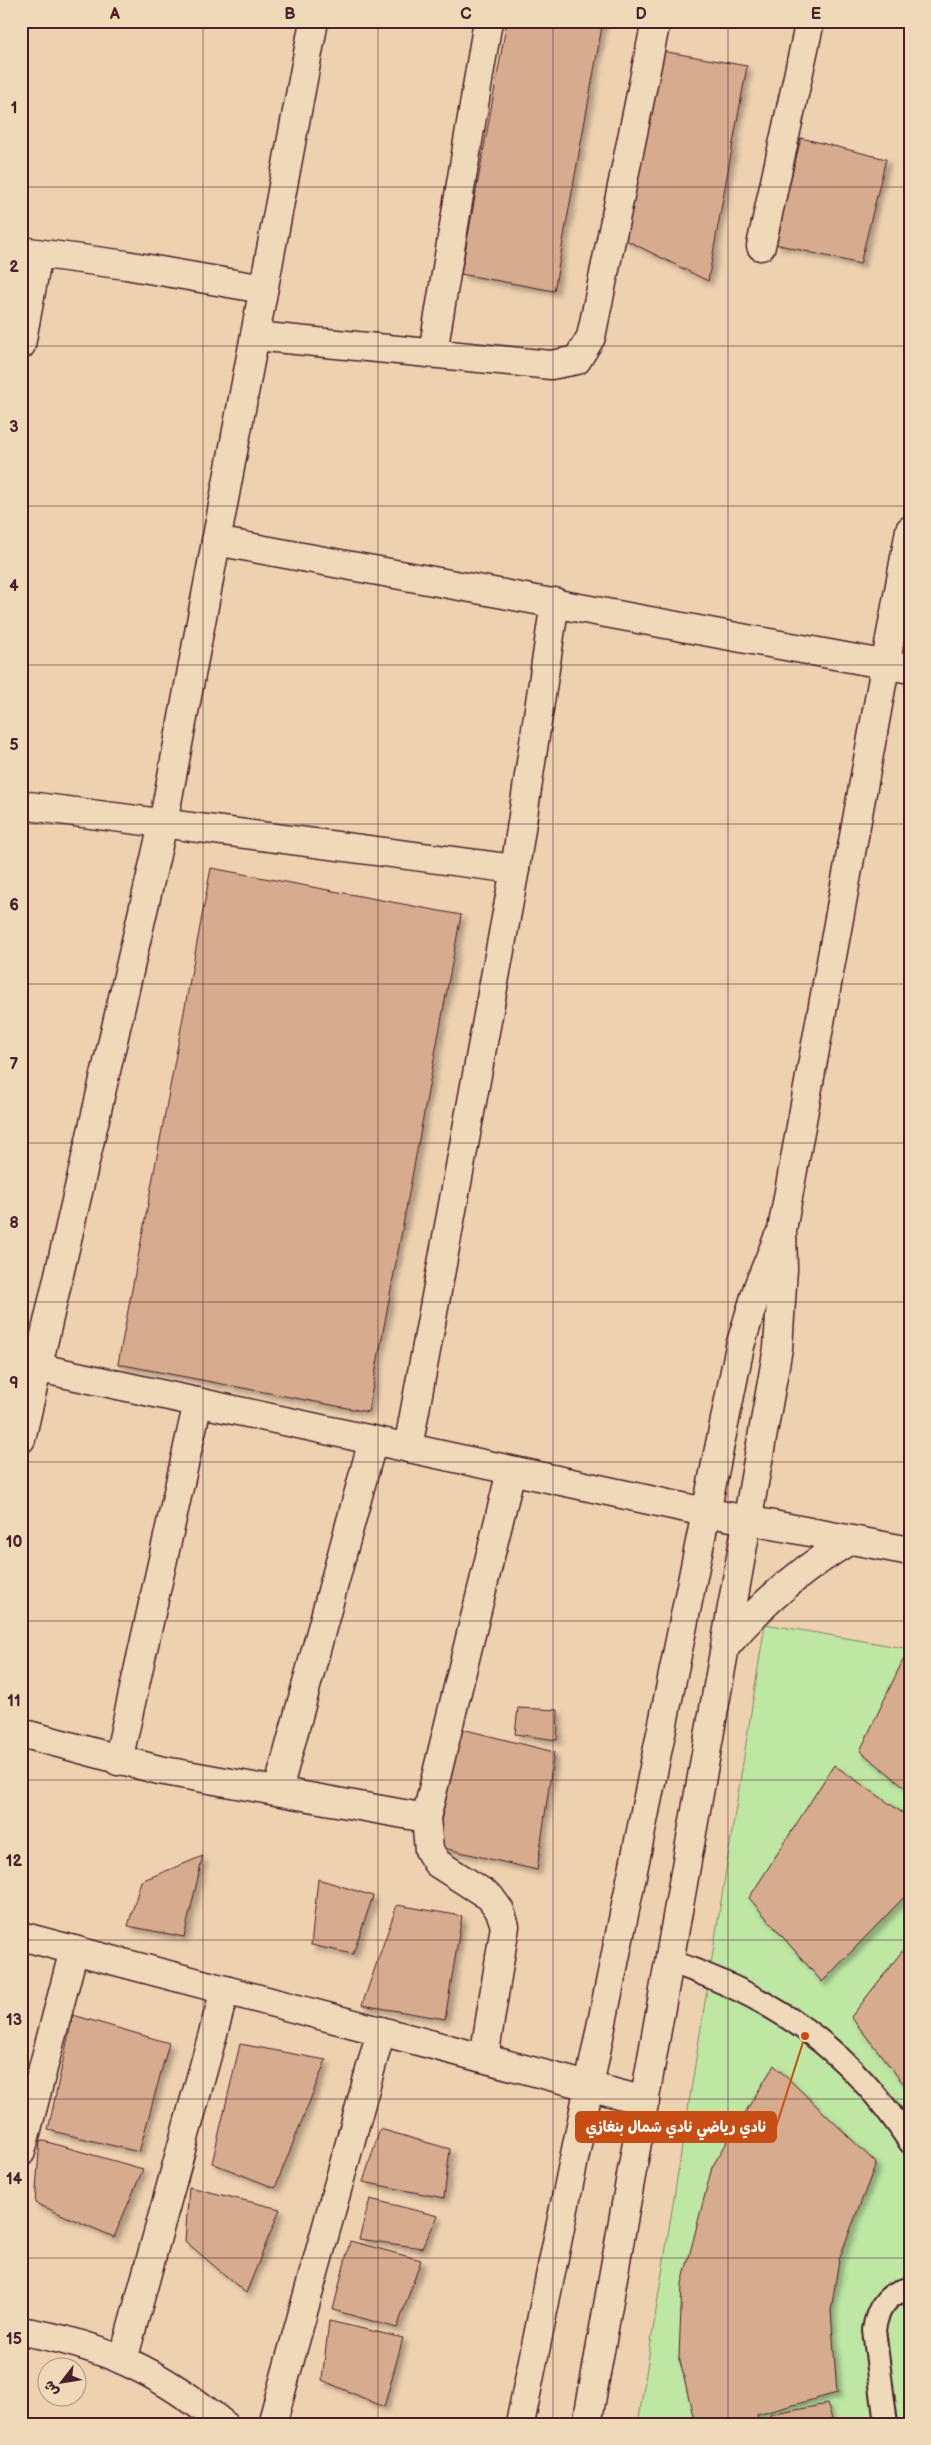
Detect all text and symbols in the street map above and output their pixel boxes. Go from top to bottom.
text: A [109,5,120,24]
text: B [284,5,296,24]
text: C [460,5,472,24]
text: D [635,5,647,24]
text: E [811,5,821,24]
text: 1 [11,99,17,118]
text: 2 [9,258,19,277]
text: 3 [9,418,19,437]
text: 4 [9,577,19,596]
text: 5 [9,736,19,755]
text: 6 [9,896,19,915]
text: 7 [10,1055,19,1074]
text: 8 [9,1214,19,1233]
text: 9 [9,1374,19,1393]
text: 10 [6,1533,22,1552]
text: 11 [7,1692,21,1711]
text: 12 [6,1852,23,1871]
text: 13 [6,2011,22,2030]
callout: نادي رياضي نادي شمال بنغازي [576,2112,776,2142]
text: نادي رياضي نادي شمال بنغازي [586,2118,766,2141]
text: 14 [6,2170,23,2189]
text: 15 [6,2330,22,2349]
north arrow [38,2358,88,2408]
text: ش [40,2377,63,2399]

